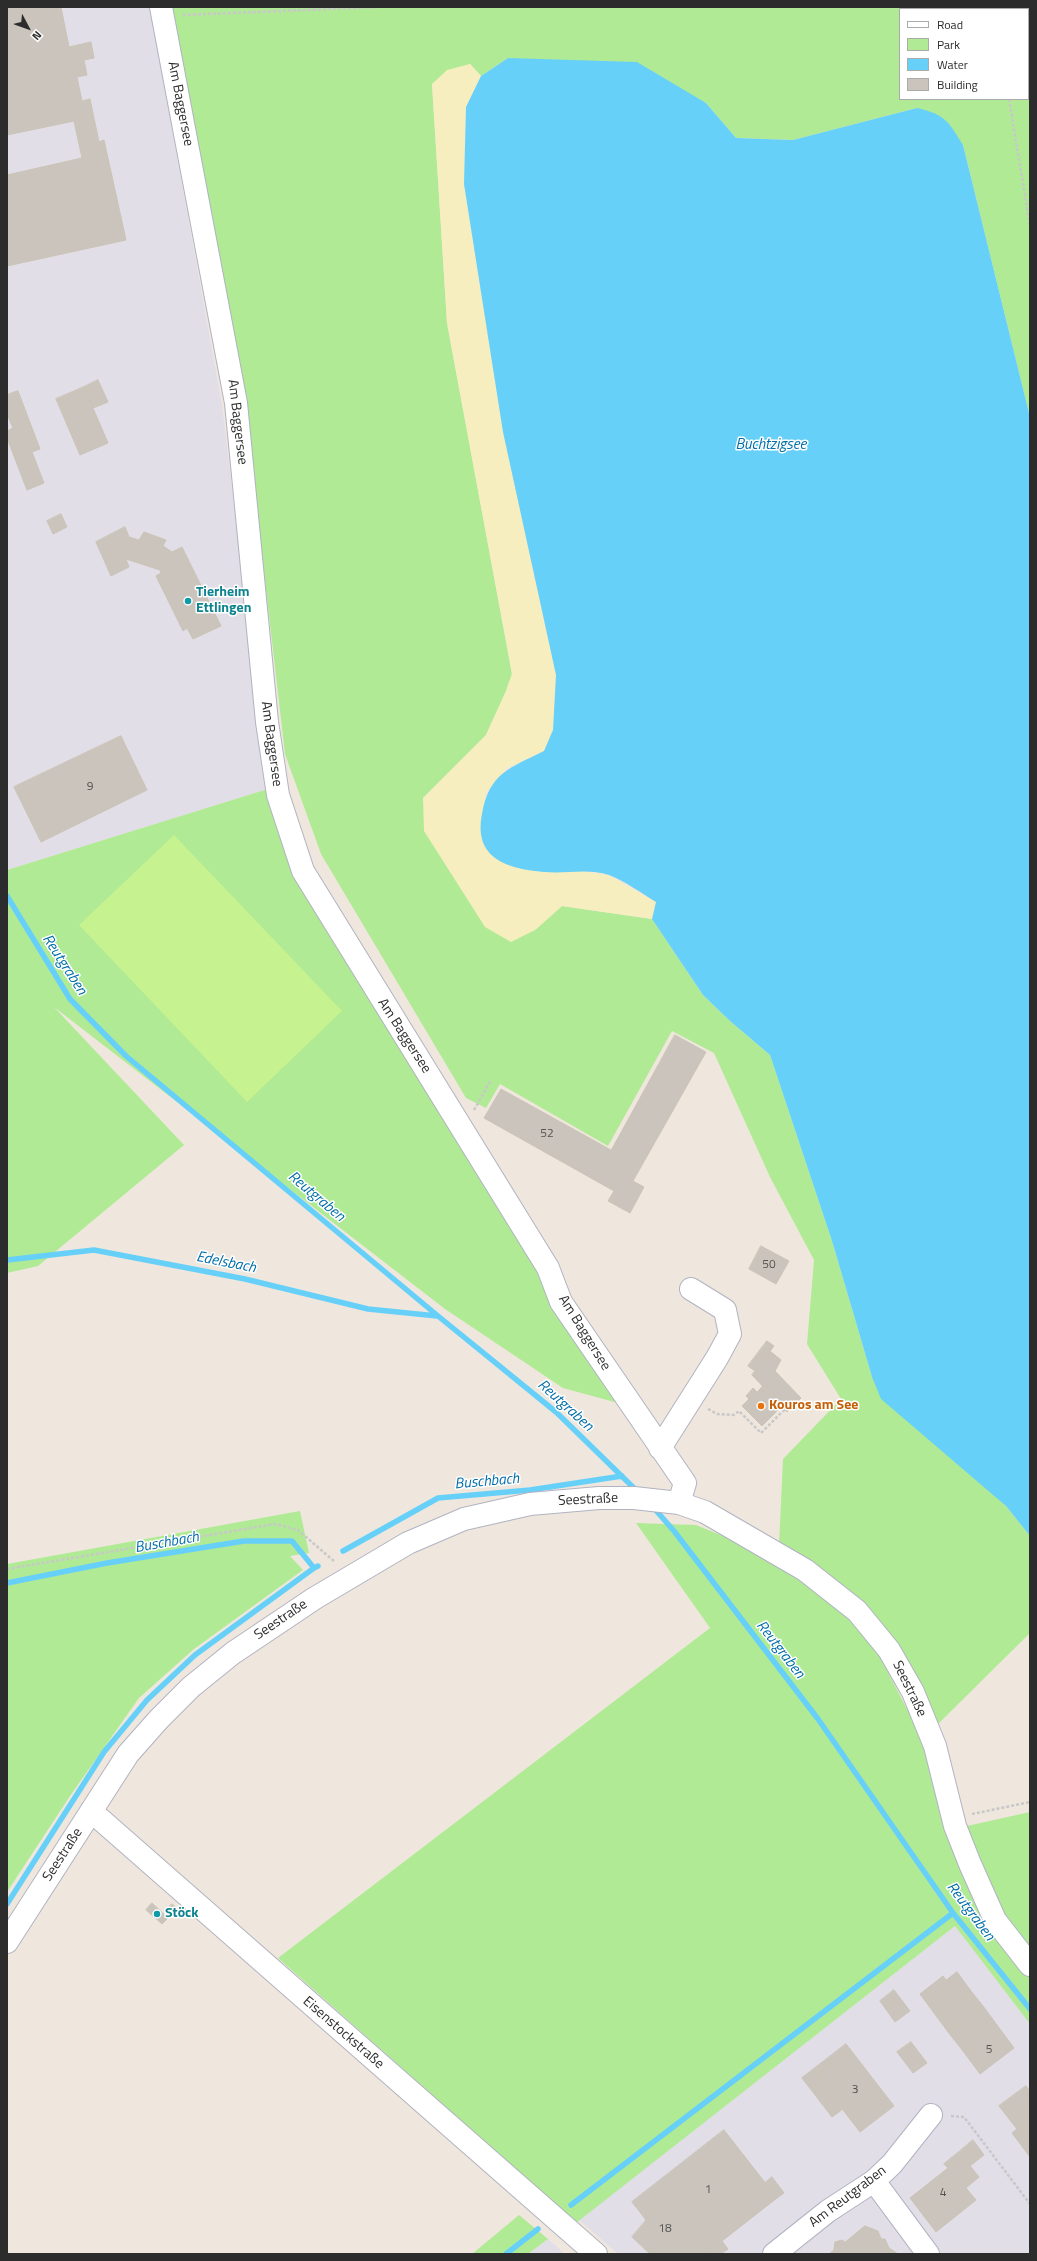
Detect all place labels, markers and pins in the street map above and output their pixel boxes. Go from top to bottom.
place label: Tierheim Ettlingen [196,585,251,618]
marker: Tierheim Ettlingen [183,596,193,606]
place label: Kouros am See [769,1398,858,1414]
marker: Kouros am See [756,1401,766,1411]
place label: Stöck [165,1906,199,1922]
marker: Stöck [152,1909,162,1919]

